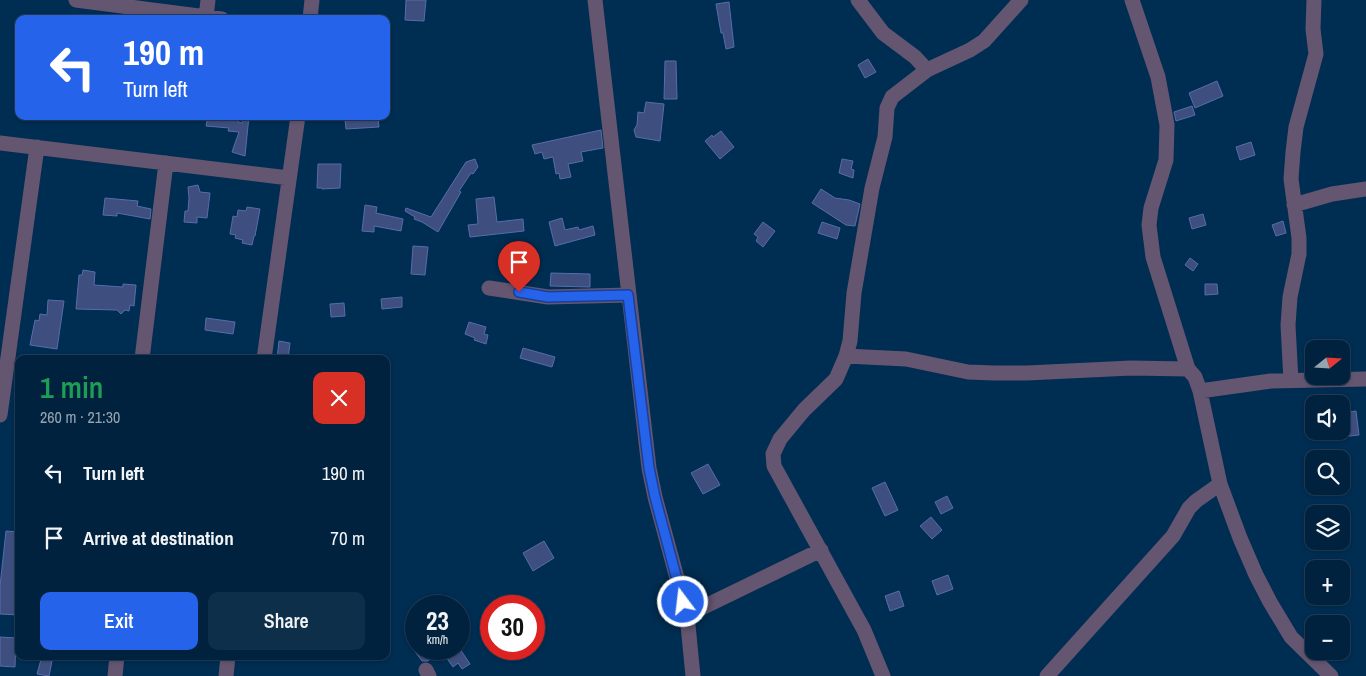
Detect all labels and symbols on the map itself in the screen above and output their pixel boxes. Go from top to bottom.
pin [498,241,540,292]
north arrow [1305,340,1350,385]
position arrow [656,575,708,627]
speed limit sign: 30 [480,595,545,660]

